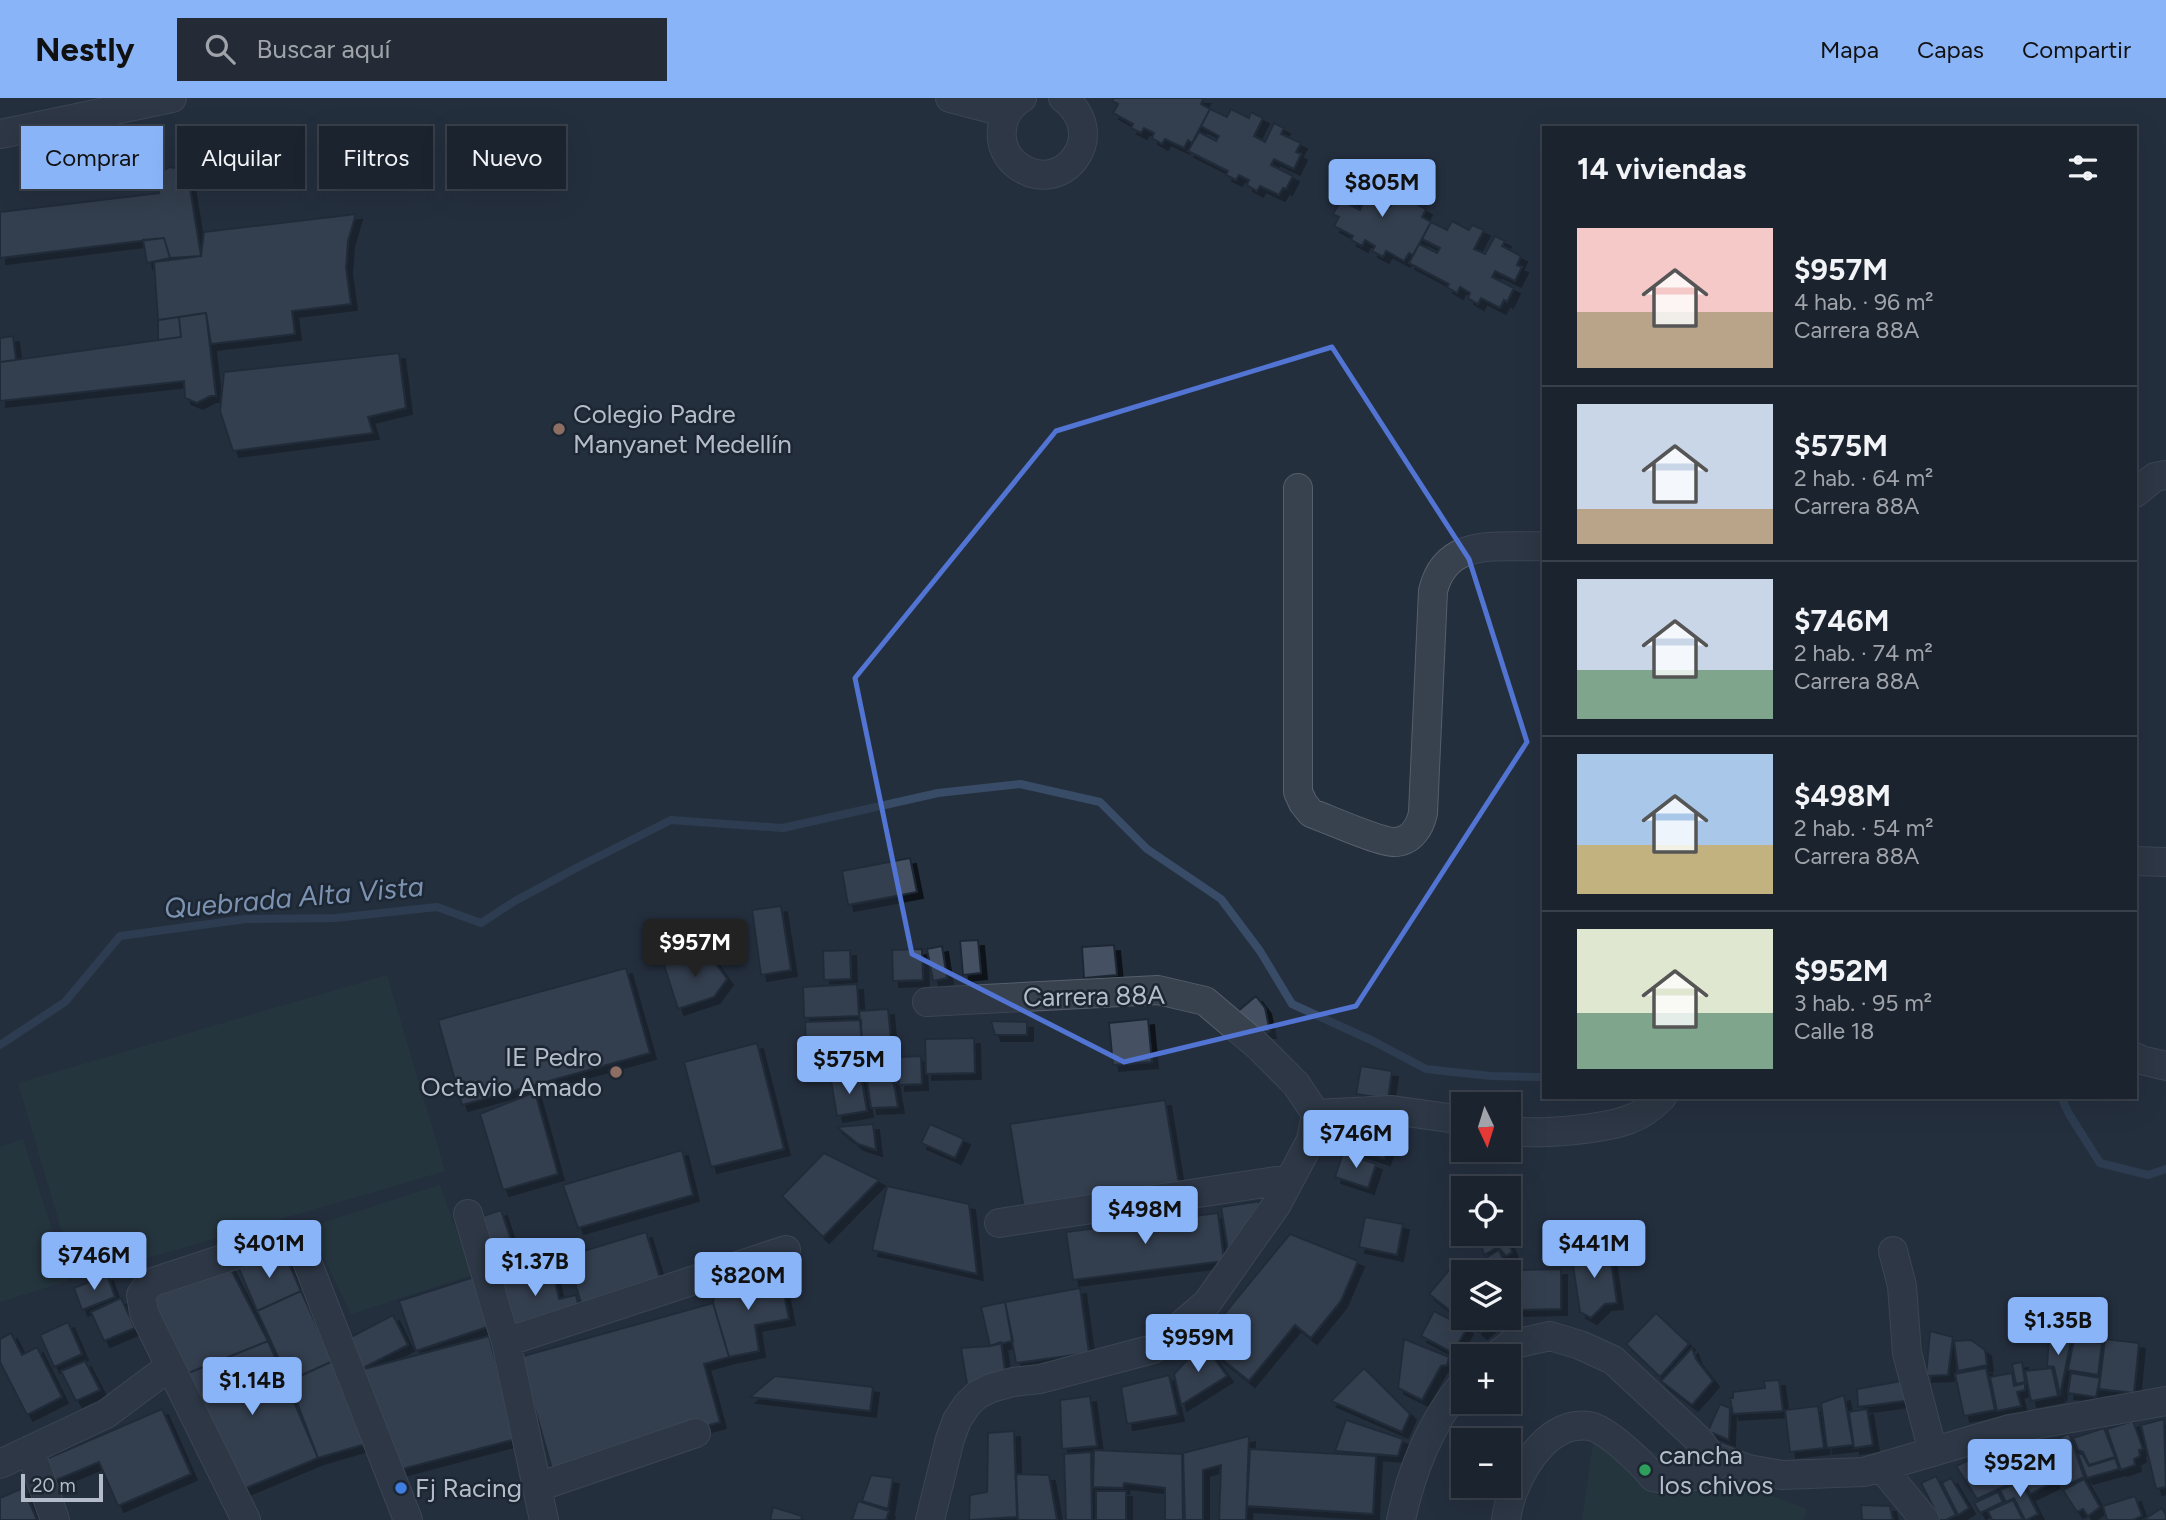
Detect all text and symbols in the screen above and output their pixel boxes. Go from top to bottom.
search box [177,18,667,81]
text: Nestly [35,30,135,69]
icon: search [201,30,239,68]
text: Buscar aquí [257,33,390,65]
text: Mapa [1820,35,1879,64]
text: Capas [1917,35,1984,64]
text: Compartir [2022,35,2131,64]
chip: Comprar [21,126,163,189]
chip: Alquilar [177,126,305,189]
chip: Filtros [319,126,433,189]
chip: Nuevo [447,126,566,189]
icon: filters [2064,149,2102,187]
text: 14 viviendas [1577,150,1746,187]
pin: $805M [1333,159,1431,219]
text: $805M [1345,168,1419,196]
text: $957M [1794,251,1888,288]
icon: home [1633,256,1717,340]
text: 4 hab. · 96 m² [1794,288,1934,316]
text: Carrera 88A [1794,316,1919,344]
place label: Colegio Padre Manyanet Medellín [573,398,792,460]
marker: Colegio Padre Manyanet Medellín [551,421,567,437]
text: $575M [1794,427,1888,464]
icon: home [1633,432,1717,516]
text: 2 hab. · 64 m² [1794,464,1933,492]
text: Carrera 88A [1794,492,1919,520]
text: $746M [1794,602,1889,639]
icon: home [1633,607,1717,691]
text: 2 hab. · 74 m² [1794,639,1933,667]
text: Carrera 88A [1794,667,1919,695]
text: $498M [1794,777,1891,814]
icon: home [1633,782,1717,866]
text: 2 hab. · 54 m² [1794,814,1934,842]
text: Carrera 88A [1794,842,1919,870]
water label: Quebrada Alta Vista [163,869,425,925]
pin: $957M [646,920,744,979]
text: $957M [659,928,731,956]
text: $952M [1794,952,1889,989]
icon: home [1633,957,1717,1041]
street label: Carrera 88A [1023,979,1166,1013]
text: 3 hab. · 95 m² [1794,989,1932,1017]
text: Calle 18 [1794,1017,1874,1045]
pin: $575M [800,1037,898,1096]
place label: IE Pedro Octavio Amado [421,1041,602,1103]
text: $575M [813,1045,885,1073]
marker: IE Pedro Octavio Amado [608,1064,624,1080]
north arrow [1451,1092,1521,1162]
map controls [1451,1092,1521,1498]
pin: $746M [1307,1110,1405,1170]
text: $746M [1319,1119,1393,1147]
button: locate [1451,1176,1521,1246]
pin: $498M [1096,1186,1194,1246]
text: $498M [1108,1195,1182,1223]
pin: $401M [220,1220,318,1280]
pin: $441M [1545,1220,1643,1280]
text: $401M [233,1229,305,1257]
text: $441M [1558,1229,1630,1257]
pin: $746M [45,1232,143,1292]
pin: $1.37B [478,1238,592,1298]
text: $746M [57,1241,131,1269]
text: $1.37B [501,1247,569,1275]
pin: $820M [699,1252,797,1312]
button: layers [1451,1260,1521,1330]
text: $820M [711,1261,785,1289]
pin: $1.35B [2001,1298,2115,1357]
text: $1.35B [2024,1306,2092,1334]
pin: $959M [1149,1314,1247,1374]
text: $959M [1162,1323,1234,1351]
button: + [1451,1344,1521,1414]
pin: $1.14B [195,1358,309,1417]
text: $1.14B [219,1366,285,1394]
button: − [1451,1428,1521,1498]
place label: cancha los chivos [1659,1439,1773,1501]
pin: $952M [1971,1440,2069,1499]
text: $952M [1984,1448,2056,1476]
marker: cancha los chivos [1637,1462,1653,1478]
scale bar [21,1471,103,1503]
place label: Fj Racing [415,1472,522,1504]
text: 20 m [32,1474,76,1497]
marker: Fj Racing [393,1480,409,1496]

